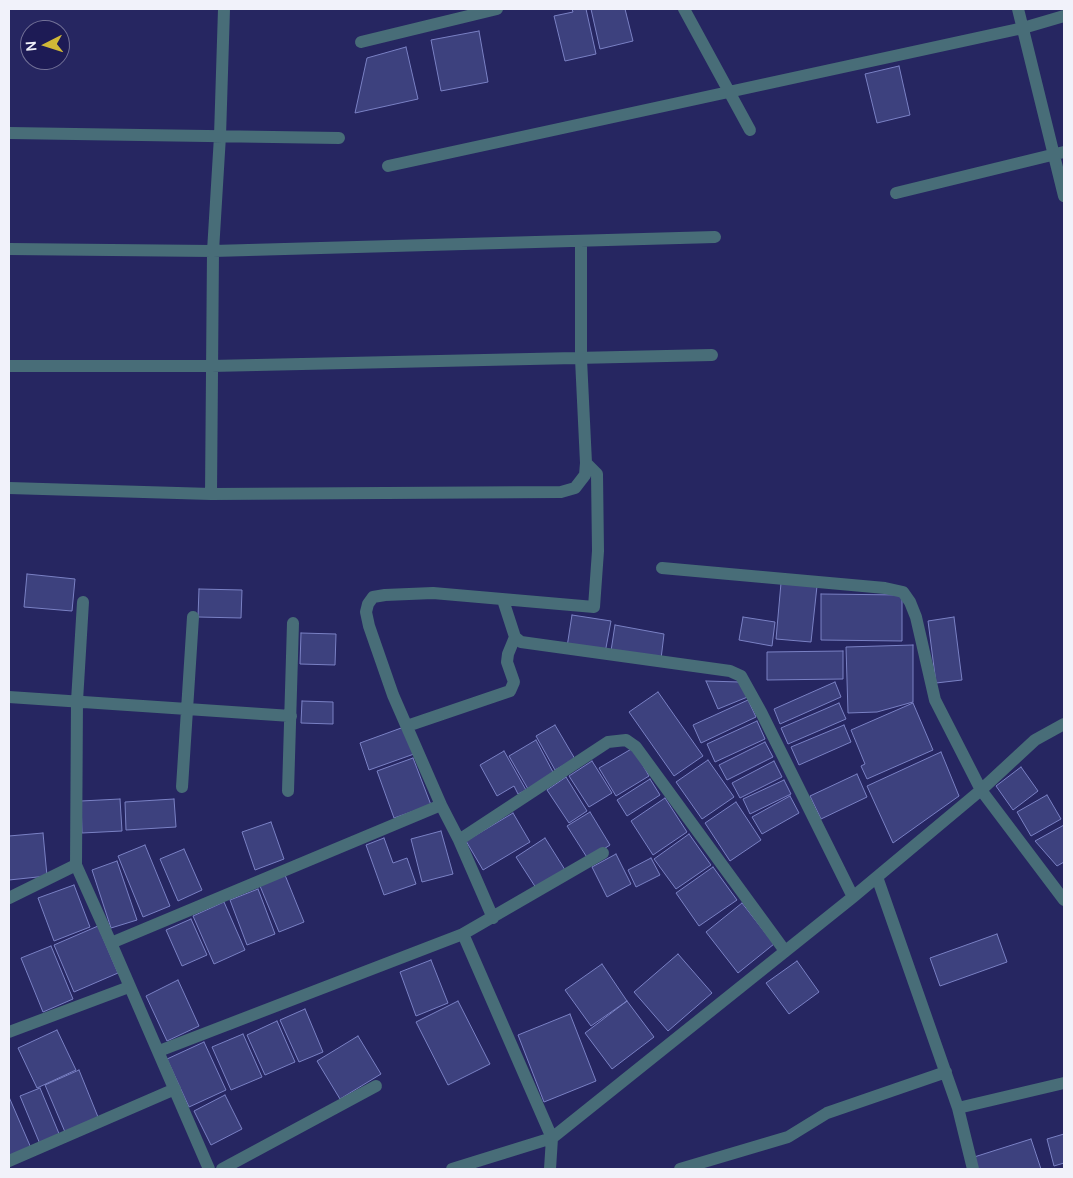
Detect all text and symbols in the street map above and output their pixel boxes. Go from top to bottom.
north arrow [20,20,70,70]
text: N [21,40,40,52]

